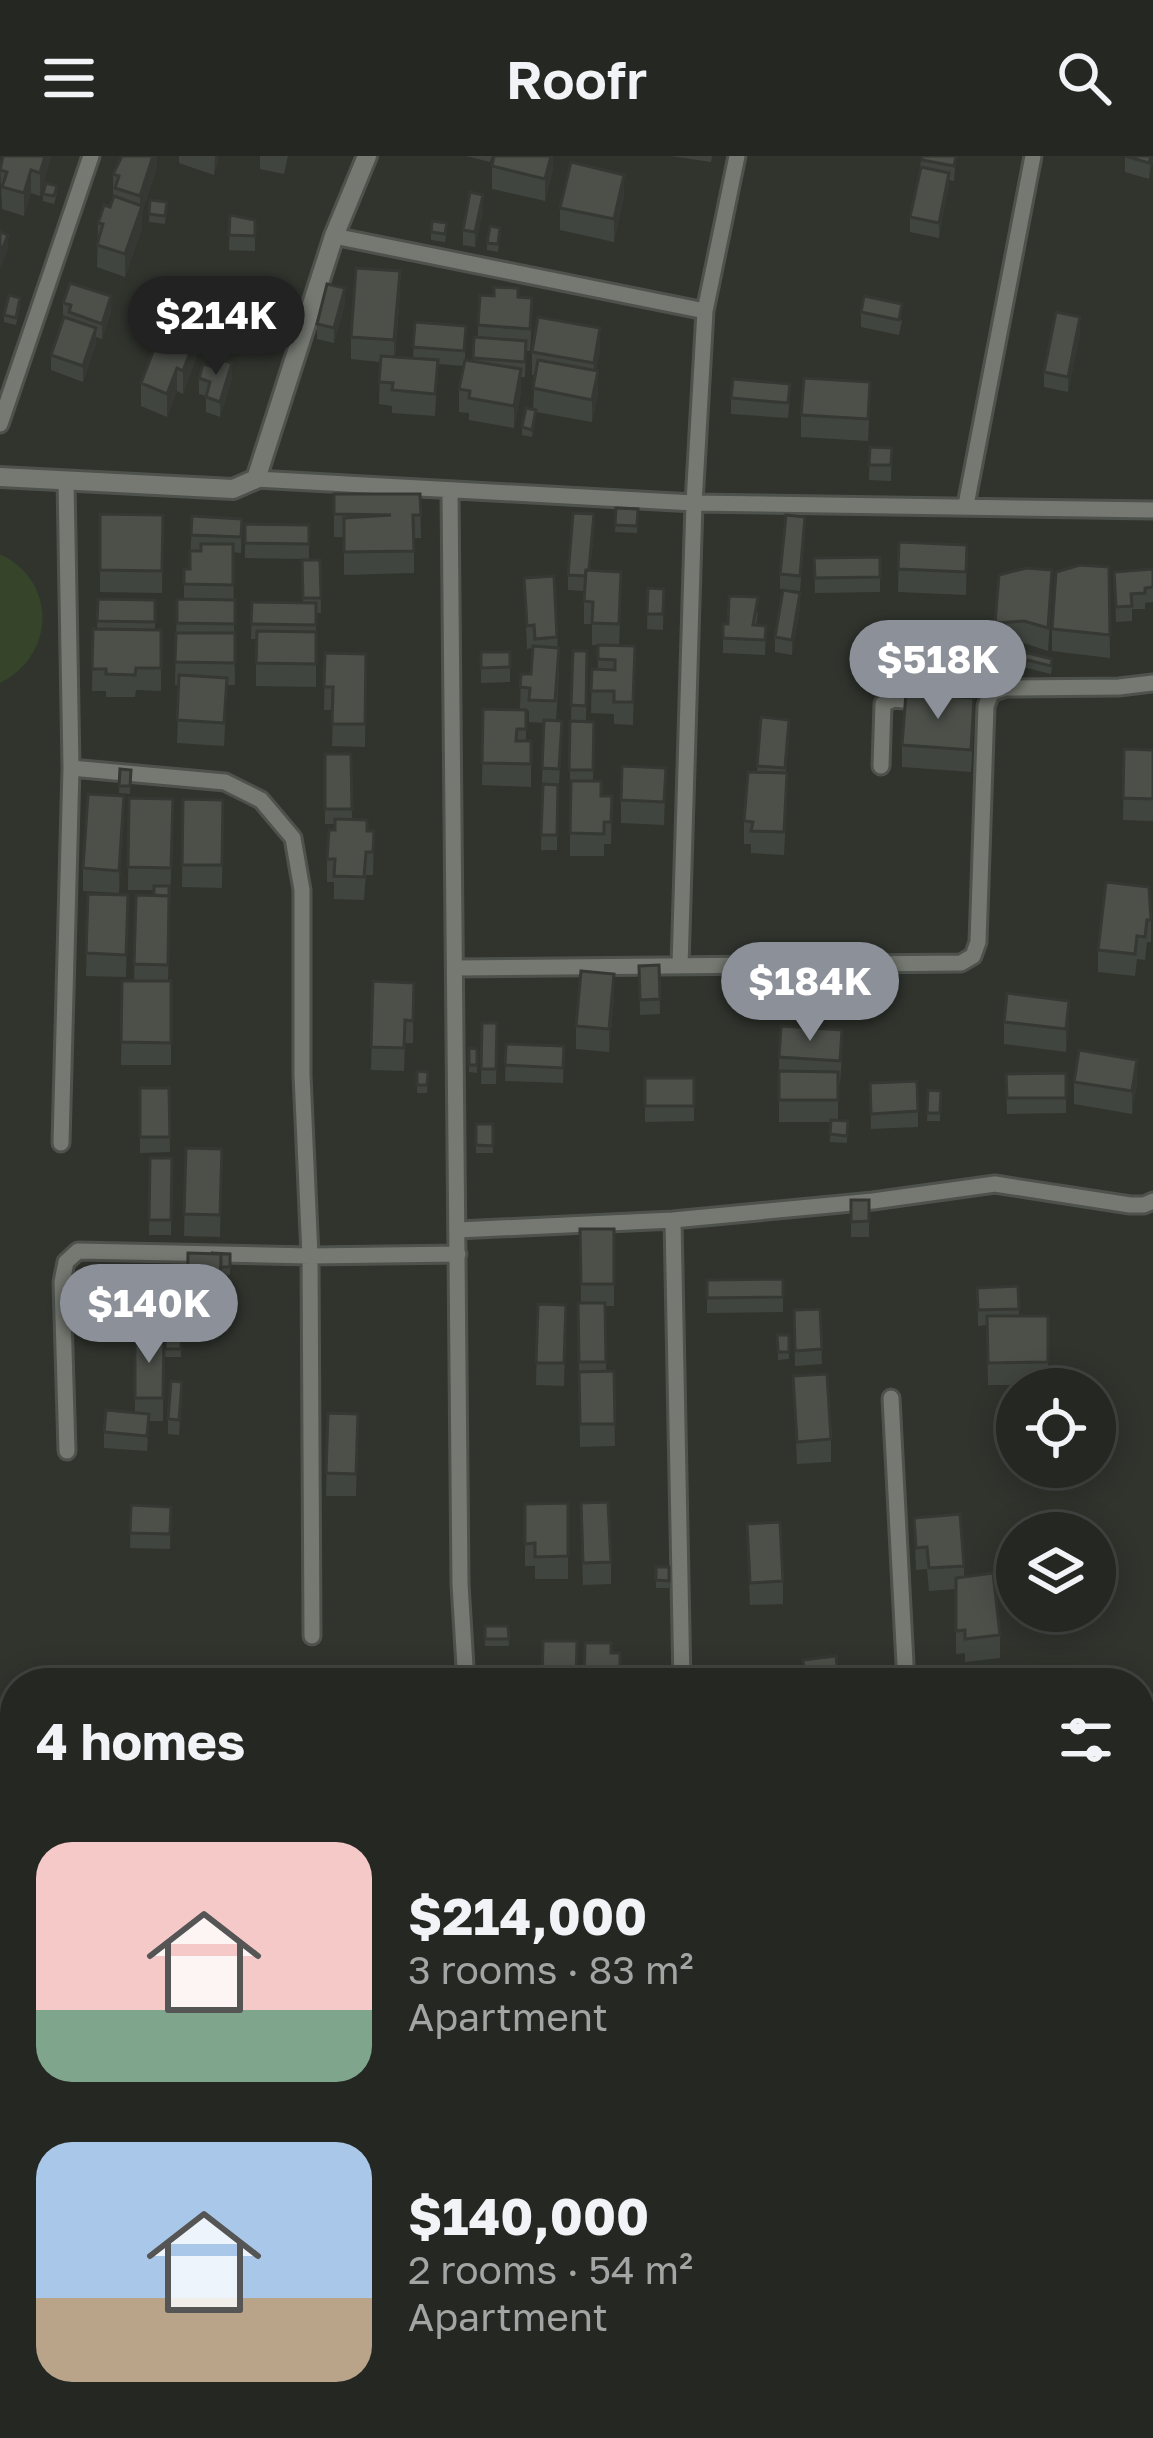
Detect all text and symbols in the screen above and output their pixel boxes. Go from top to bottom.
icon: menu [36,45,102,111]
icon: search [1051,45,1117,111]
text: Roofr [506,46,647,111]
pin: $214K [132,276,300,378]
text: $214K [155,291,277,338]
pin: $518K [854,620,1022,722]
text: $518K [876,635,1000,682]
pin: $184K [726,942,894,1044]
text: $184K [748,957,872,1004]
pin: $140K [65,1264,233,1366]
text: $140K [87,1279,211,1326]
map controls [996,1368,1116,1632]
button: locate [996,1368,1116,1488]
button: layers [996,1512,1116,1632]
icon: filters [1053,1707,1119,1773]
text: 4 homes [36,1710,245,1771]
text: $214,000 [408,1885,647,1946]
icon: home [132,1890,276,2034]
text: 3 rooms · 83 m² [408,1946,693,1993]
text: Apartment [408,1993,608,2040]
text: $140,000 [408,2185,649,2246]
icon: home [132,2190,276,2334]
text: 2 rooms · 54 m² [408,2246,693,2293]
text: Apartment [408,2293,608,2340]

